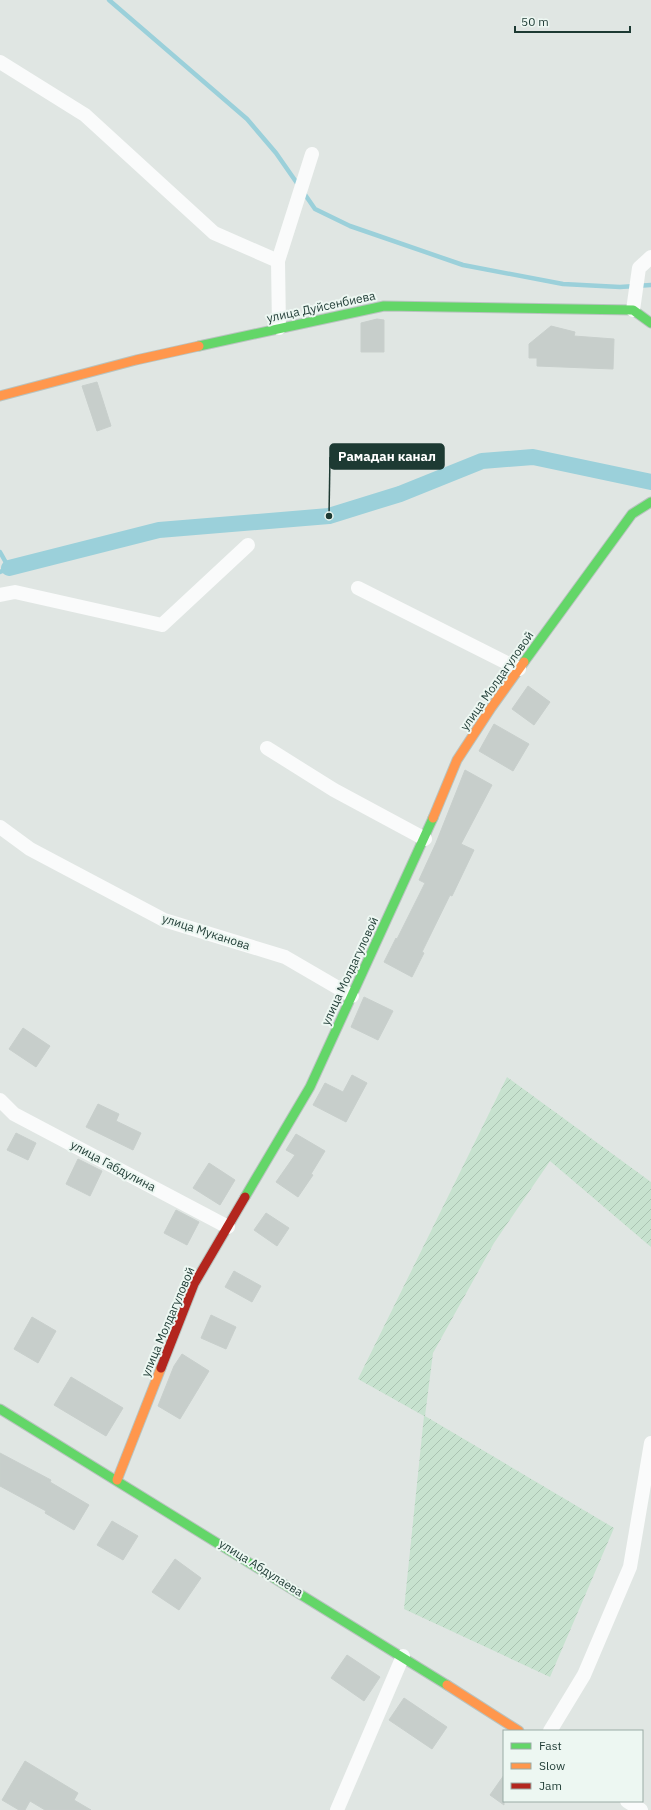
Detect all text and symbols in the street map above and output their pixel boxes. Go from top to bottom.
scale bar [515,8,630,34]
text: 50 m [521,14,549,29]
street label: улица Дуйсенбиева [265,288,377,325]
callout: Рамадан канал [330,444,444,469]
text: Рамадан канал [338,448,436,465]
street label: улица Молдагуловой [457,628,537,733]
street label: улица Муканова [160,910,253,953]
street label: улица Молдагуловой [318,914,381,1027]
street label: улица Габдулина [68,1137,159,1195]
street label: улица Молдагуловой [138,1265,197,1379]
street label: улица Абдулаева [216,1536,307,1600]
legend [503,1730,643,1802]
text: Fast [539,1738,562,1753]
text: Slow [539,1758,565,1773]
text: Jam [539,1778,562,1793]

